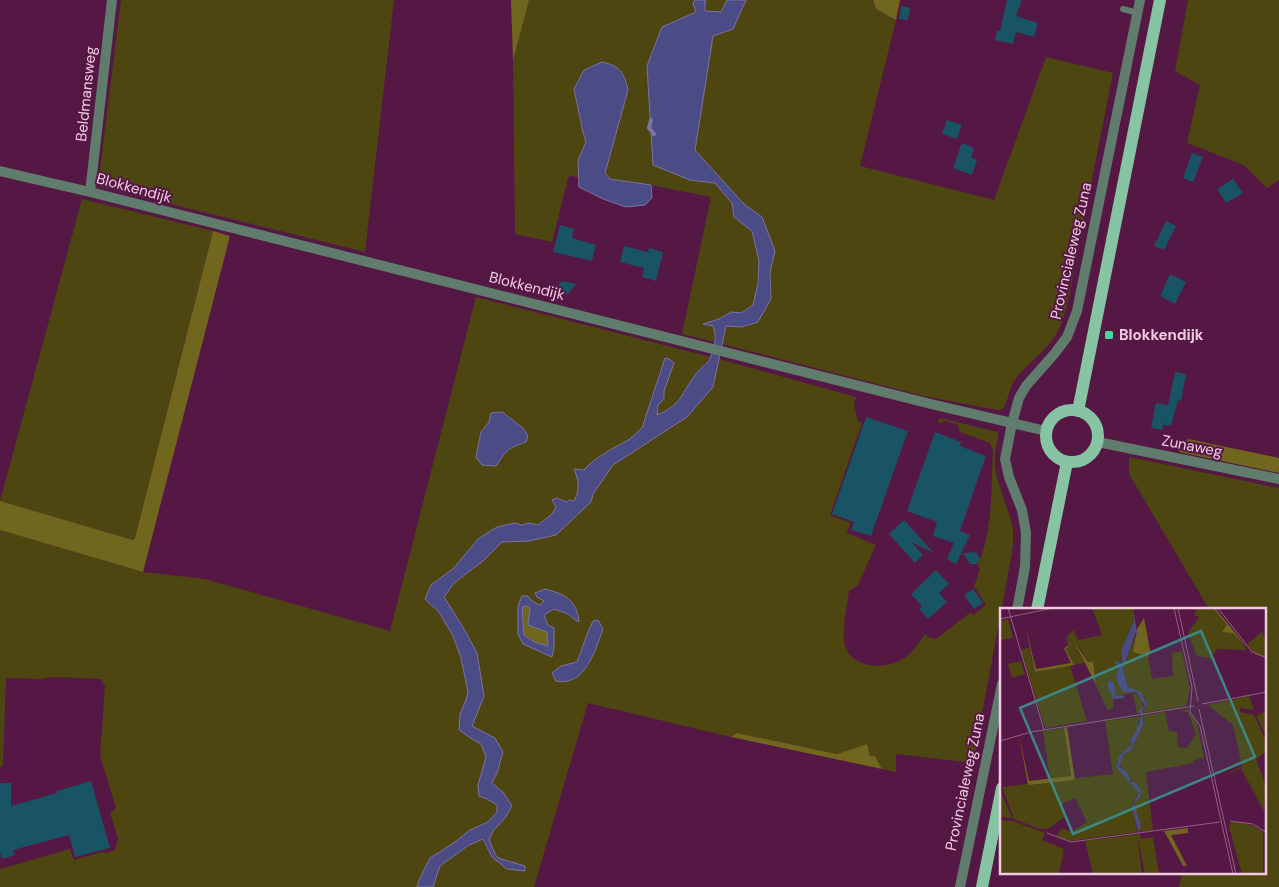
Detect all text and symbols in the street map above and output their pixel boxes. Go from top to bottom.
street label: Beldmansweg [71,45,101,143]
street label: Blokkendijk [94,168,174,208]
street label: Provincialeweg Zuna [1046,181,1096,321]
street label: Blokkendijk [487,267,567,305]
place label: Blokkendijk [1119,325,1204,345]
marker: Blokkendijk [1103,329,1115,341]
street label: Zunaweg [1160,430,1224,462]
inset map [1000,608,1266,874]
street label: Provincialeweg Zuna [941,711,989,853]

